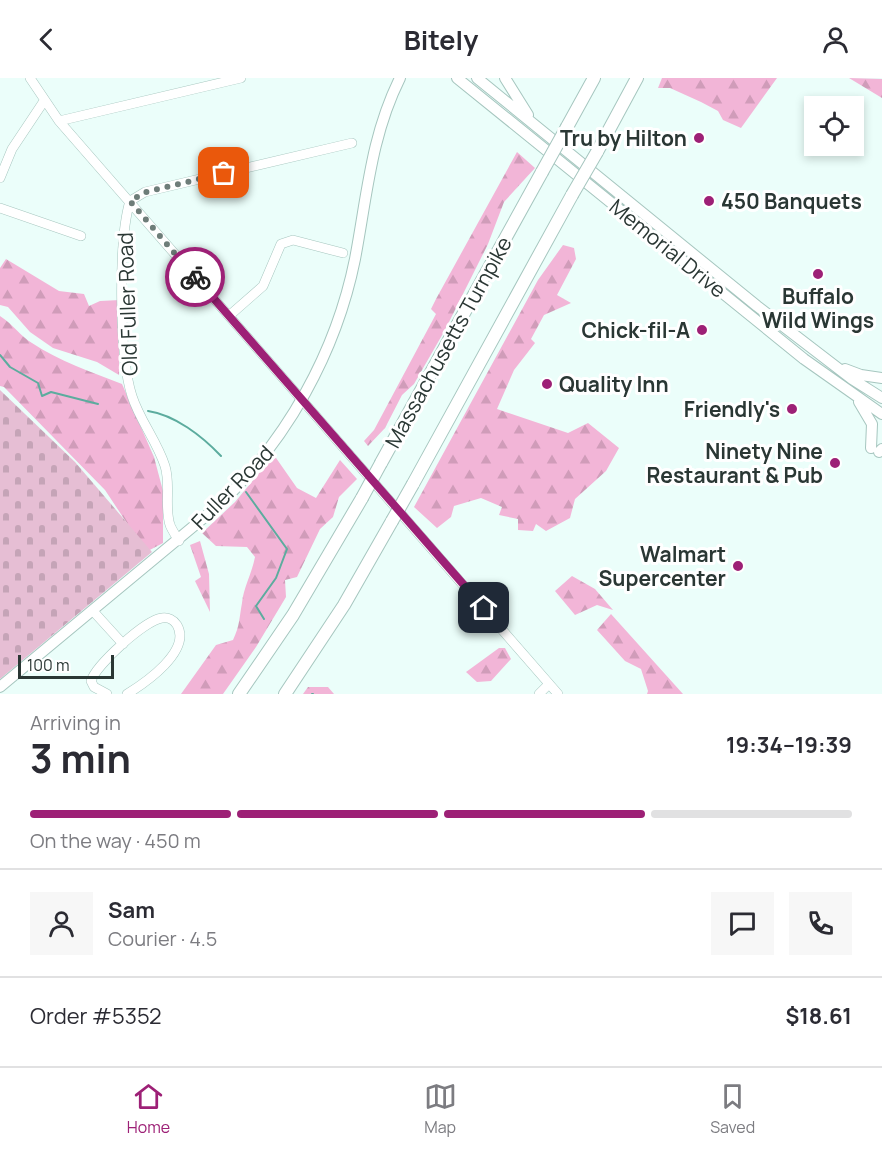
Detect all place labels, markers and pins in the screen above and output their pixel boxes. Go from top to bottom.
place label: Tru by Hilton [560,124,687,152]
marker: Tru by Hilton [692,131,706,145]
pin [198,147,249,198]
place label: 450 Banquets [721,187,862,215]
marker: 450 Banquets [702,194,716,208]
marker: Buffalo Wild Wings [811,267,825,281]
place label: Buffalo Wild Wings [762,282,874,334]
place label: Chick-fil-A [581,316,690,344]
marker: Chick-fil-A [695,323,709,337]
place label: Quality Inn [559,370,669,398]
marker: Quality Inn [540,377,554,391]
place label: Friendly's [684,395,780,423]
marker: Friendly's [785,402,799,416]
place label: Ninety Nine Restaurant & Pub [646,437,823,489]
marker: Ninety Nine Restaurant & Pub [828,456,842,470]
place label: Walmart Supercenter [599,540,726,592]
marker: Walmart Supercenter [731,559,745,573]
pin [458,582,509,633]

